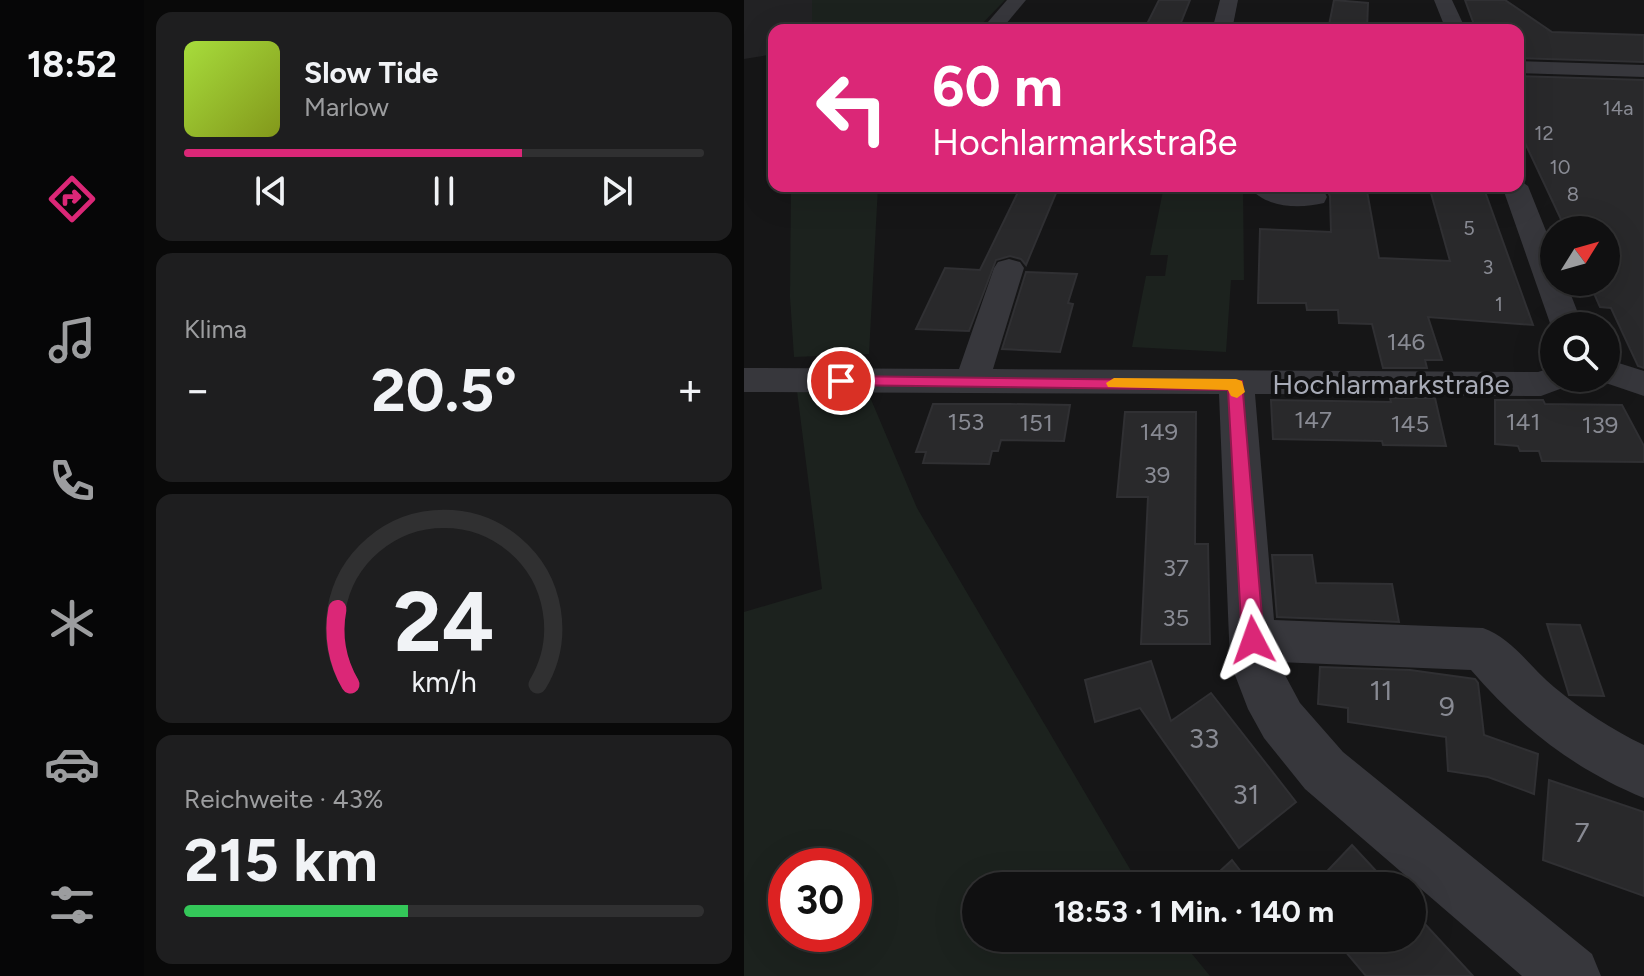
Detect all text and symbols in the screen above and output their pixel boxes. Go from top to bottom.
text: 18:52 [27,43,117,86]
text: 60 m [932,53,1063,120]
text: Slow Tide [304,54,438,91]
icon: left [800,56,904,160]
text: Marlow [304,91,389,123]
house number: 14a [1603,96,1633,120]
text: Hochlarmarkstraße [932,121,1237,164]
house number: 12 [1534,121,1554,145]
house number: 10 [1549,155,1571,179]
icon: previous [249,169,293,213]
icon: pause [422,169,466,213]
icon: next [595,169,639,213]
icon: directions [44,171,100,227]
house number: 8 [1567,182,1579,206]
house number: 5 [1463,216,1475,240]
north arrow [1540,216,1620,296]
map controls [1540,216,1620,392]
house number: 3 [1483,255,1493,279]
house number: 1 [1495,292,1503,316]
icon: music [44,312,100,368]
button: search [1540,312,1620,392]
text: Klima [184,313,247,345]
house number: 146 [1387,327,1425,356]
pin [807,347,875,415]
text: 20.5° [371,354,517,426]
icon: arrive [819,359,863,403]
text: − [184,363,211,416]
text: + [677,363,704,416]
street label: Hochlarmarkstraße [1272,367,1510,401]
house number: 147 [1294,405,1332,434]
house number: 153 [948,407,984,436]
house number: 141 [1506,407,1540,436]
house number: 151 [1019,408,1053,437]
house number: 145 [1391,409,1429,438]
house number: 139 [1582,410,1618,439]
house number: 149 [1140,417,1178,446]
icon: phone [44,453,100,509]
house number: 39 [1144,460,1170,489]
house number: 37 [1163,553,1189,582]
text: 24 [394,571,494,671]
icon: climate [44,595,100,651]
position arrow [1211,598,1295,682]
house number: 35 [1163,603,1189,632]
text: km/h [411,665,477,699]
house number: 11 [1369,673,1393,707]
house number: 9 [1439,689,1455,723]
house number: 33 [1189,721,1219,755]
icon: car [44,736,100,792]
house number: 31 [1233,777,1259,811]
text: Reichweite · 43% [184,783,383,815]
house number: 7 [1574,815,1590,849]
text: 215 km [184,824,378,896]
speed limit sign: 30 [768,848,872,952]
icon: filters [44,877,100,933]
text: 18:53 · 1 Min. · 140 m [1054,893,1334,930]

